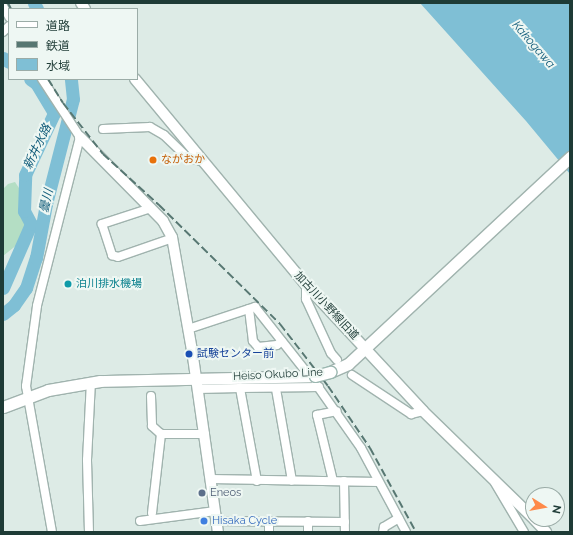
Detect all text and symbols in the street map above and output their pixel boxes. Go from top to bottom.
legend [8,8,138,80]
water label: Kakogawa [509,18,557,72]
text: 道路 [46,19,70,33]
text: 鉄道 [46,39,70,53]
text: 水域 [46,59,70,73]
water label: 新井水路 [21,122,55,172]
place label: ながおか [161,153,205,167]
marker: ながおか [148,155,158,165]
water label: 曇川 [37,188,57,214]
street label: 加古川小野線旧道 [291,269,361,343]
place label: 泊川排水機場 [76,277,142,291]
marker: 泊川排水機場 [63,279,73,289]
place label: 試験センター前 [197,347,274,361]
marker: 試験センター前 [184,349,194,359]
street label: Heiso Okubo Line [233,366,323,384]
place label: Eneos [210,486,241,500]
north arrow [525,487,565,527]
marker: Eneos [197,488,207,498]
text: N [549,504,563,515]
place label: Hisaka Cycle [212,514,277,528]
marker: Hisaka Cycle [199,516,209,526]

